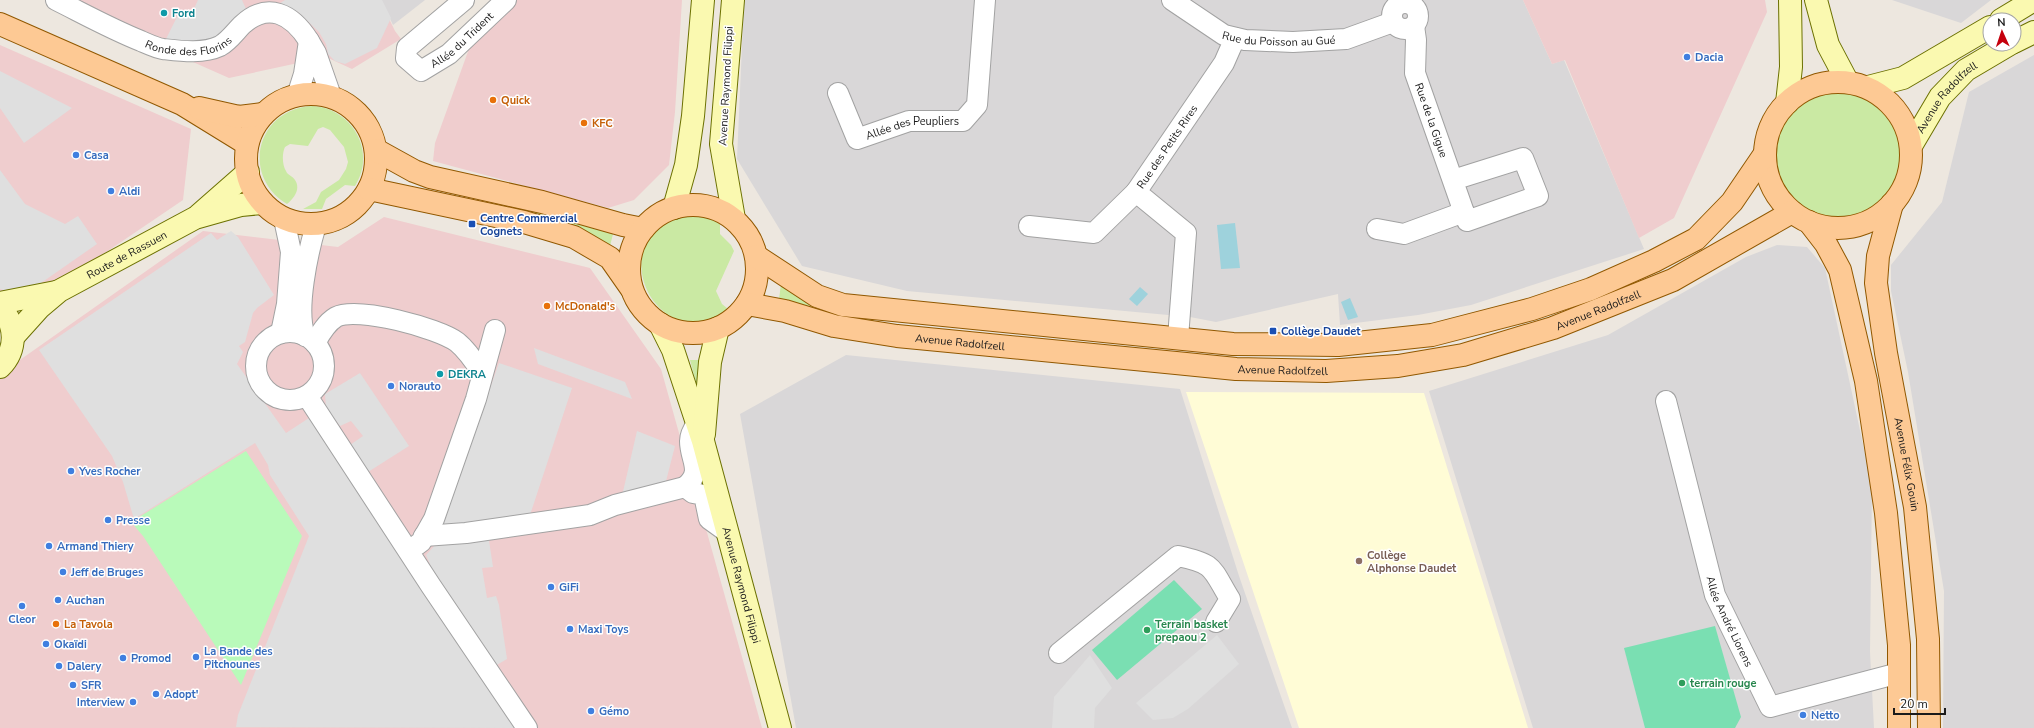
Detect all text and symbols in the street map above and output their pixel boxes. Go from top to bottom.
place label: Ford [172,6,195,21]
marker: Ford [159,8,169,18]
street label: Allée du Trident [427,8,497,71]
north arrow [1982,12,2022,52]
text: N [1997,15,2006,30]
street label: Avenue Raymond Filippi [715,26,737,146]
street label: Rue du Poisson au Gué [1221,27,1336,50]
street label: Ronde des Florins [143,33,235,59]
place label: Dacia [1695,50,1723,65]
marker: Dacia [1682,52,1692,62]
street label: Avenue Radolfzell [1913,57,1980,136]
street label: Rue de la Gigue [1411,81,1452,160]
place label: Quick [501,93,531,108]
marker: Quick [488,95,498,105]
street label: Rue des Petits Rires [1133,102,1201,191]
street label: Allée des Peupliers [864,114,959,143]
place label: KFC [592,116,613,131]
marker: KFC [579,118,589,128]
place label: Casa [84,148,109,163]
marker: Casa [71,150,81,160]
place label: Aldi [119,184,140,199]
marker: Aldi [106,186,116,196]
place label: Centre Commercial Cognets [480,211,578,239]
marker: Centre Commercial Cognets [467,219,477,229]
street label: Route de Rassuen [84,227,170,282]
street label: Avenue Radolfzell [1554,286,1643,334]
place label: McDonald's [555,299,615,314]
marker: McDonald's [542,301,552,311]
place label: Collège Daudet [1281,324,1361,339]
marker: Collège Daudet [1268,326,1278,336]
street label: Avenue Radolfzell [914,330,1006,354]
street label: Avenue Radolfzell [1237,362,1329,379]
place label: DEKRA [448,367,487,382]
marker: DEKRA [435,369,445,379]
place label: Norauto [399,379,441,394]
marker: Norauto [386,381,396,391]
street label: Avenue Félix Gouin [1891,416,1923,512]
place label: Yves Rocher [78,464,141,479]
marker: Yves Rocher [66,466,76,476]
place label: Presse [116,513,150,528]
marker: Presse [103,515,113,525]
street label: Avenue Raymond Filippi [719,525,764,645]
place label: Armand Thiery [57,539,134,554]
marker: Armand Thiery [44,541,54,551]
place label: Collège Alphonse Daudet [1367,548,1457,576]
marker: Collège Alphonse Daudet [1354,556,1364,566]
place label: Jeff de Bruges [70,565,143,580]
marker: Jeff de Bruges [58,567,68,577]
street label: Allée André Liorens [1703,575,1757,669]
place label: GiFi [559,580,579,595]
marker: GiFi [546,582,556,592]
place label: Auchan [66,593,105,608]
marker: Auchan [53,595,63,605]
marker: Cleor [17,601,27,611]
place label: Cleor [8,612,36,627]
place label: La Tavola [64,617,113,632]
place label: Terrain basket prepaou 2 [1155,617,1228,645]
marker: La Tavola [51,619,61,629]
place label: Maxi Toys [578,622,629,637]
marker: Maxi Toys [565,624,575,634]
marker: Terrain basket prepaou 2 [1142,625,1152,635]
place label: Okaïdi [54,637,87,652]
marker: Okaïdi [41,639,51,649]
place label: La Bande des Pitchounes [204,644,273,672]
place label: Promod [131,651,171,666]
marker: La Bande des Pitchounes [191,652,201,662]
marker: Promod [118,653,128,663]
place label: Dalery [67,659,101,674]
marker: Dalery [54,661,64,671]
place label: terrain rouge [1690,676,1756,691]
place label: SFR [81,678,102,693]
marker: terrain rouge [1677,678,1687,688]
marker: SFR [68,680,78,690]
place label: Adopt' [164,687,199,702]
marker: Adopt' [151,689,161,699]
scale bar [1894,690,1945,716]
place label: Interview [77,695,126,710]
text: 20 m [1900,696,1928,712]
marker: Interview [128,697,138,707]
place label: Gémo [599,704,629,719]
marker: Gémo [586,706,596,716]
place label: Netto [1811,708,1840,723]
marker: Netto [1798,710,1808,720]

